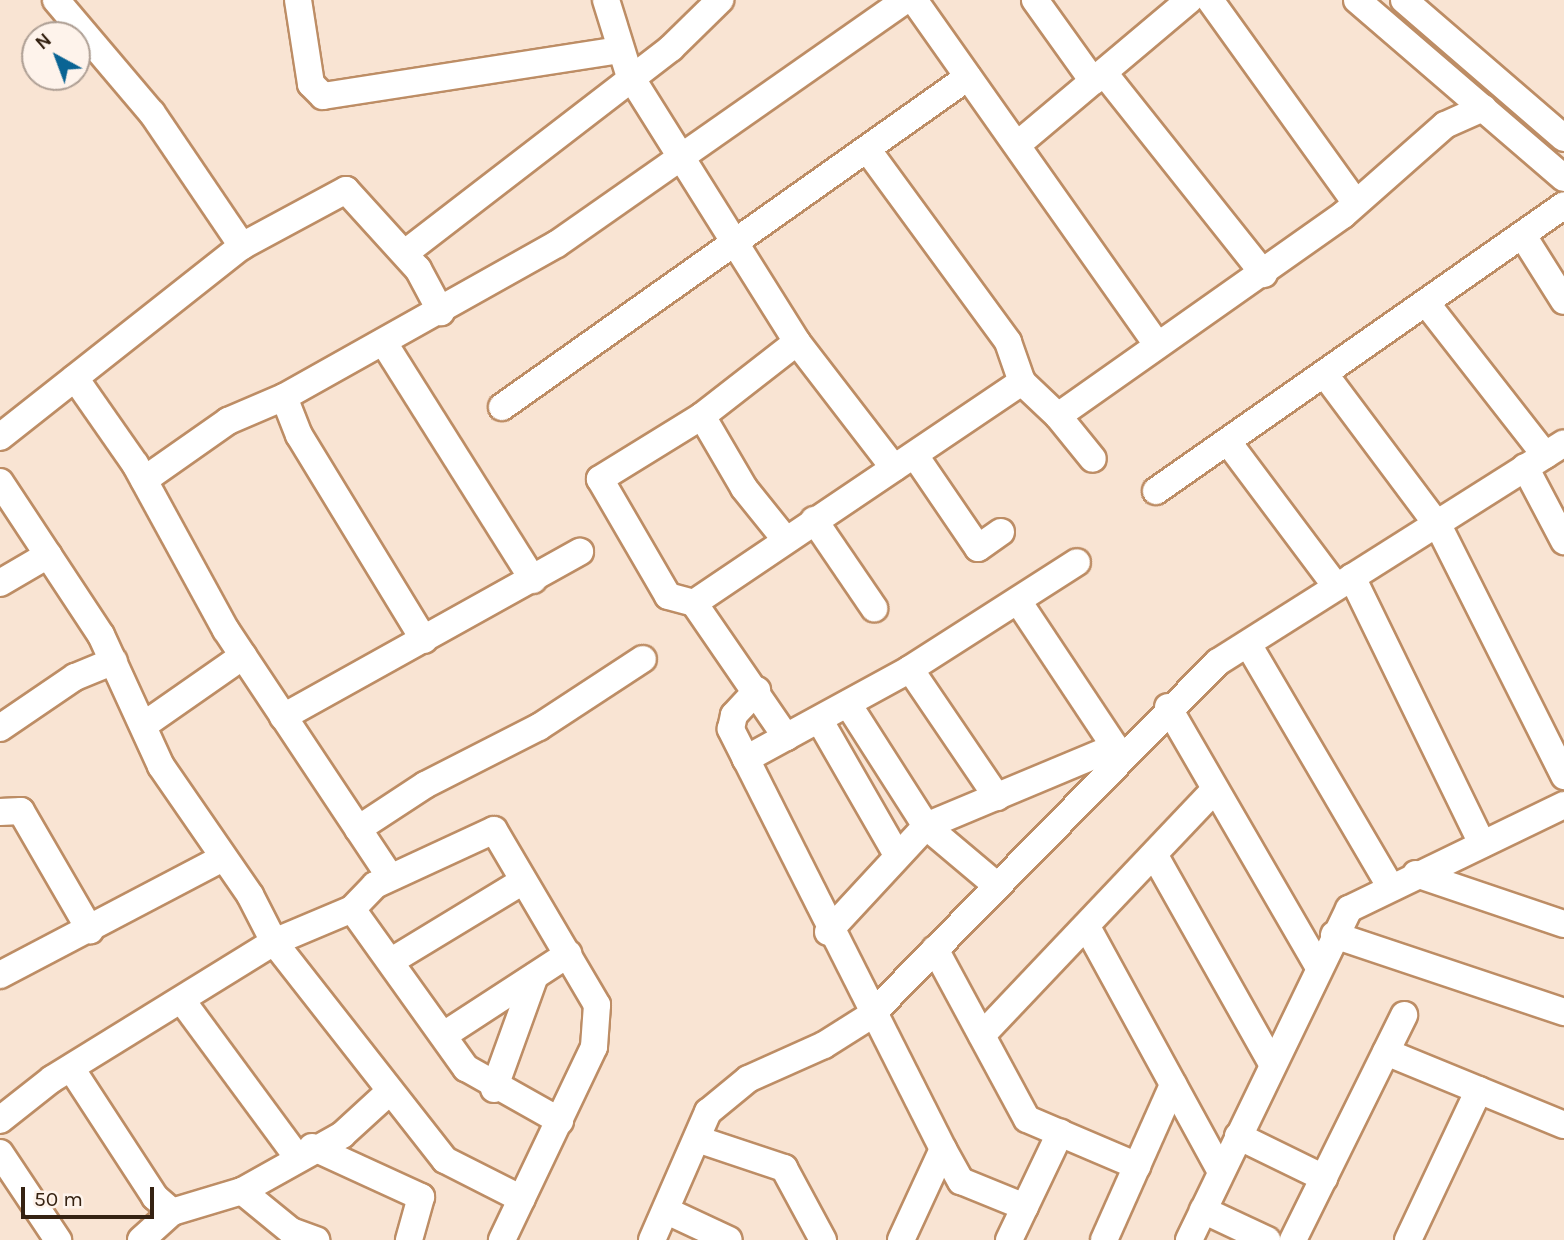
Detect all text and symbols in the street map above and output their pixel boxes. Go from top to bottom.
north arrow [21,21,91,91]
text: N [31,29,56,54]
scale bar [24,1174,158,1218]
text: 50 m [34,1187,83,1211]

